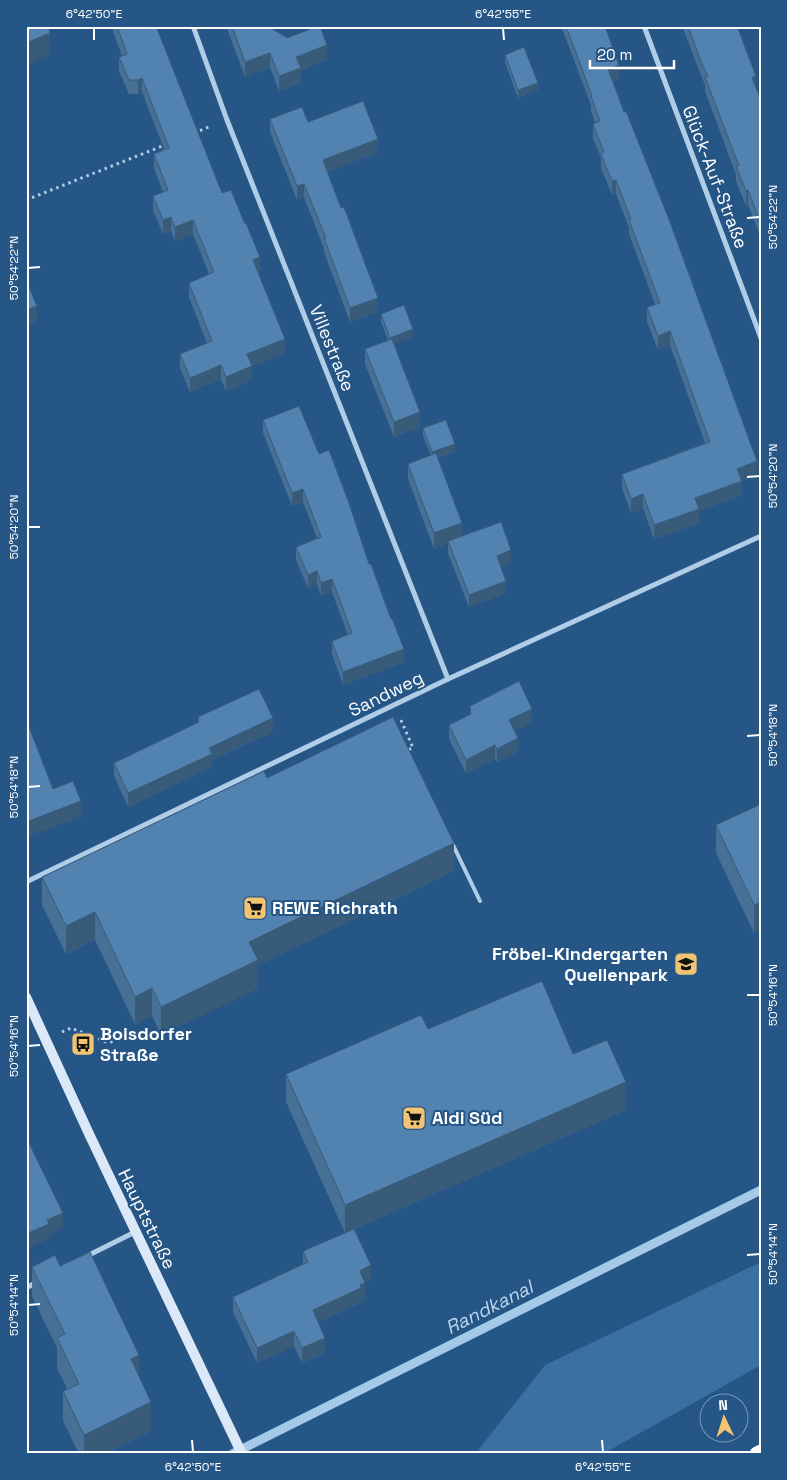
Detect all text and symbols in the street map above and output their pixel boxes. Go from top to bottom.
text: 6°42'50"E [66,6,122,22]
text: 6°42'55"E [475,6,531,22]
scale bar [590,38,673,70]
text: 20 m [597,45,632,64]
street label: Glück-Auf-Straße [678,102,753,252]
text: 50°54'22"N [765,185,781,249]
text: 50°54'22"N [6,236,22,300]
street label: Villestraße [305,301,360,394]
text: 50°54'20"N [765,444,781,508]
text: 50°54'20"N [6,495,22,559]
street label: Sandweg [345,666,427,722]
text: 50°54'18"N [765,704,781,766]
text: 50°54'18"N [6,756,22,818]
supermarket icon: REWE Richrath [242,895,268,921]
place label: REWE Richrath [272,896,398,919]
place label: Fröbel-Kindergarten Quellenpark [492,942,668,986]
school or university icon: Fröbel-Kindergarten Quellenpark [673,951,699,977]
text: 50°54'16"N [765,964,781,1026]
text: 50°54'16"N [6,1015,22,1077]
place label: Boisdorfer Straße [100,1022,192,1066]
bus stop icon: Boisdorfer Straße [70,1031,96,1057]
supermarket icon: Aldi Süd [401,1105,427,1131]
place label: Aldi Süd [432,1106,503,1129]
street label: Hauptstraße [113,1165,182,1273]
text: 50°54'14"N [765,1223,781,1285]
text: 50°54'14"N [6,1274,22,1336]
water label: Randkanal [441,1274,539,1340]
north arrow [700,1392,750,1442]
text: N [718,1396,728,1414]
text: 6°42'50"E [165,1459,221,1475]
text: 6°42'55"E [575,1459,631,1475]

